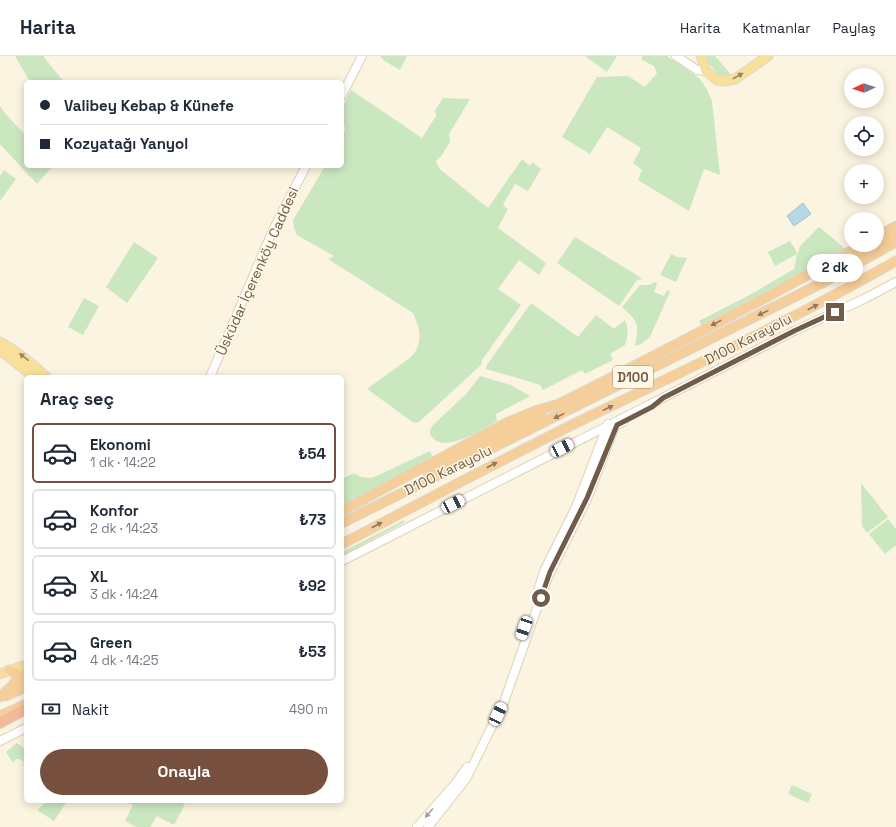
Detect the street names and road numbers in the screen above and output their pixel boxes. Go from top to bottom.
street label: Üsküdar İçerenköy Caddesi [212,184,302,358]
street label: D100 Karayolu [701,309,795,369]
road number: D100 [613,366,653,388]
street label: D100 Karayolu [401,441,495,499]

